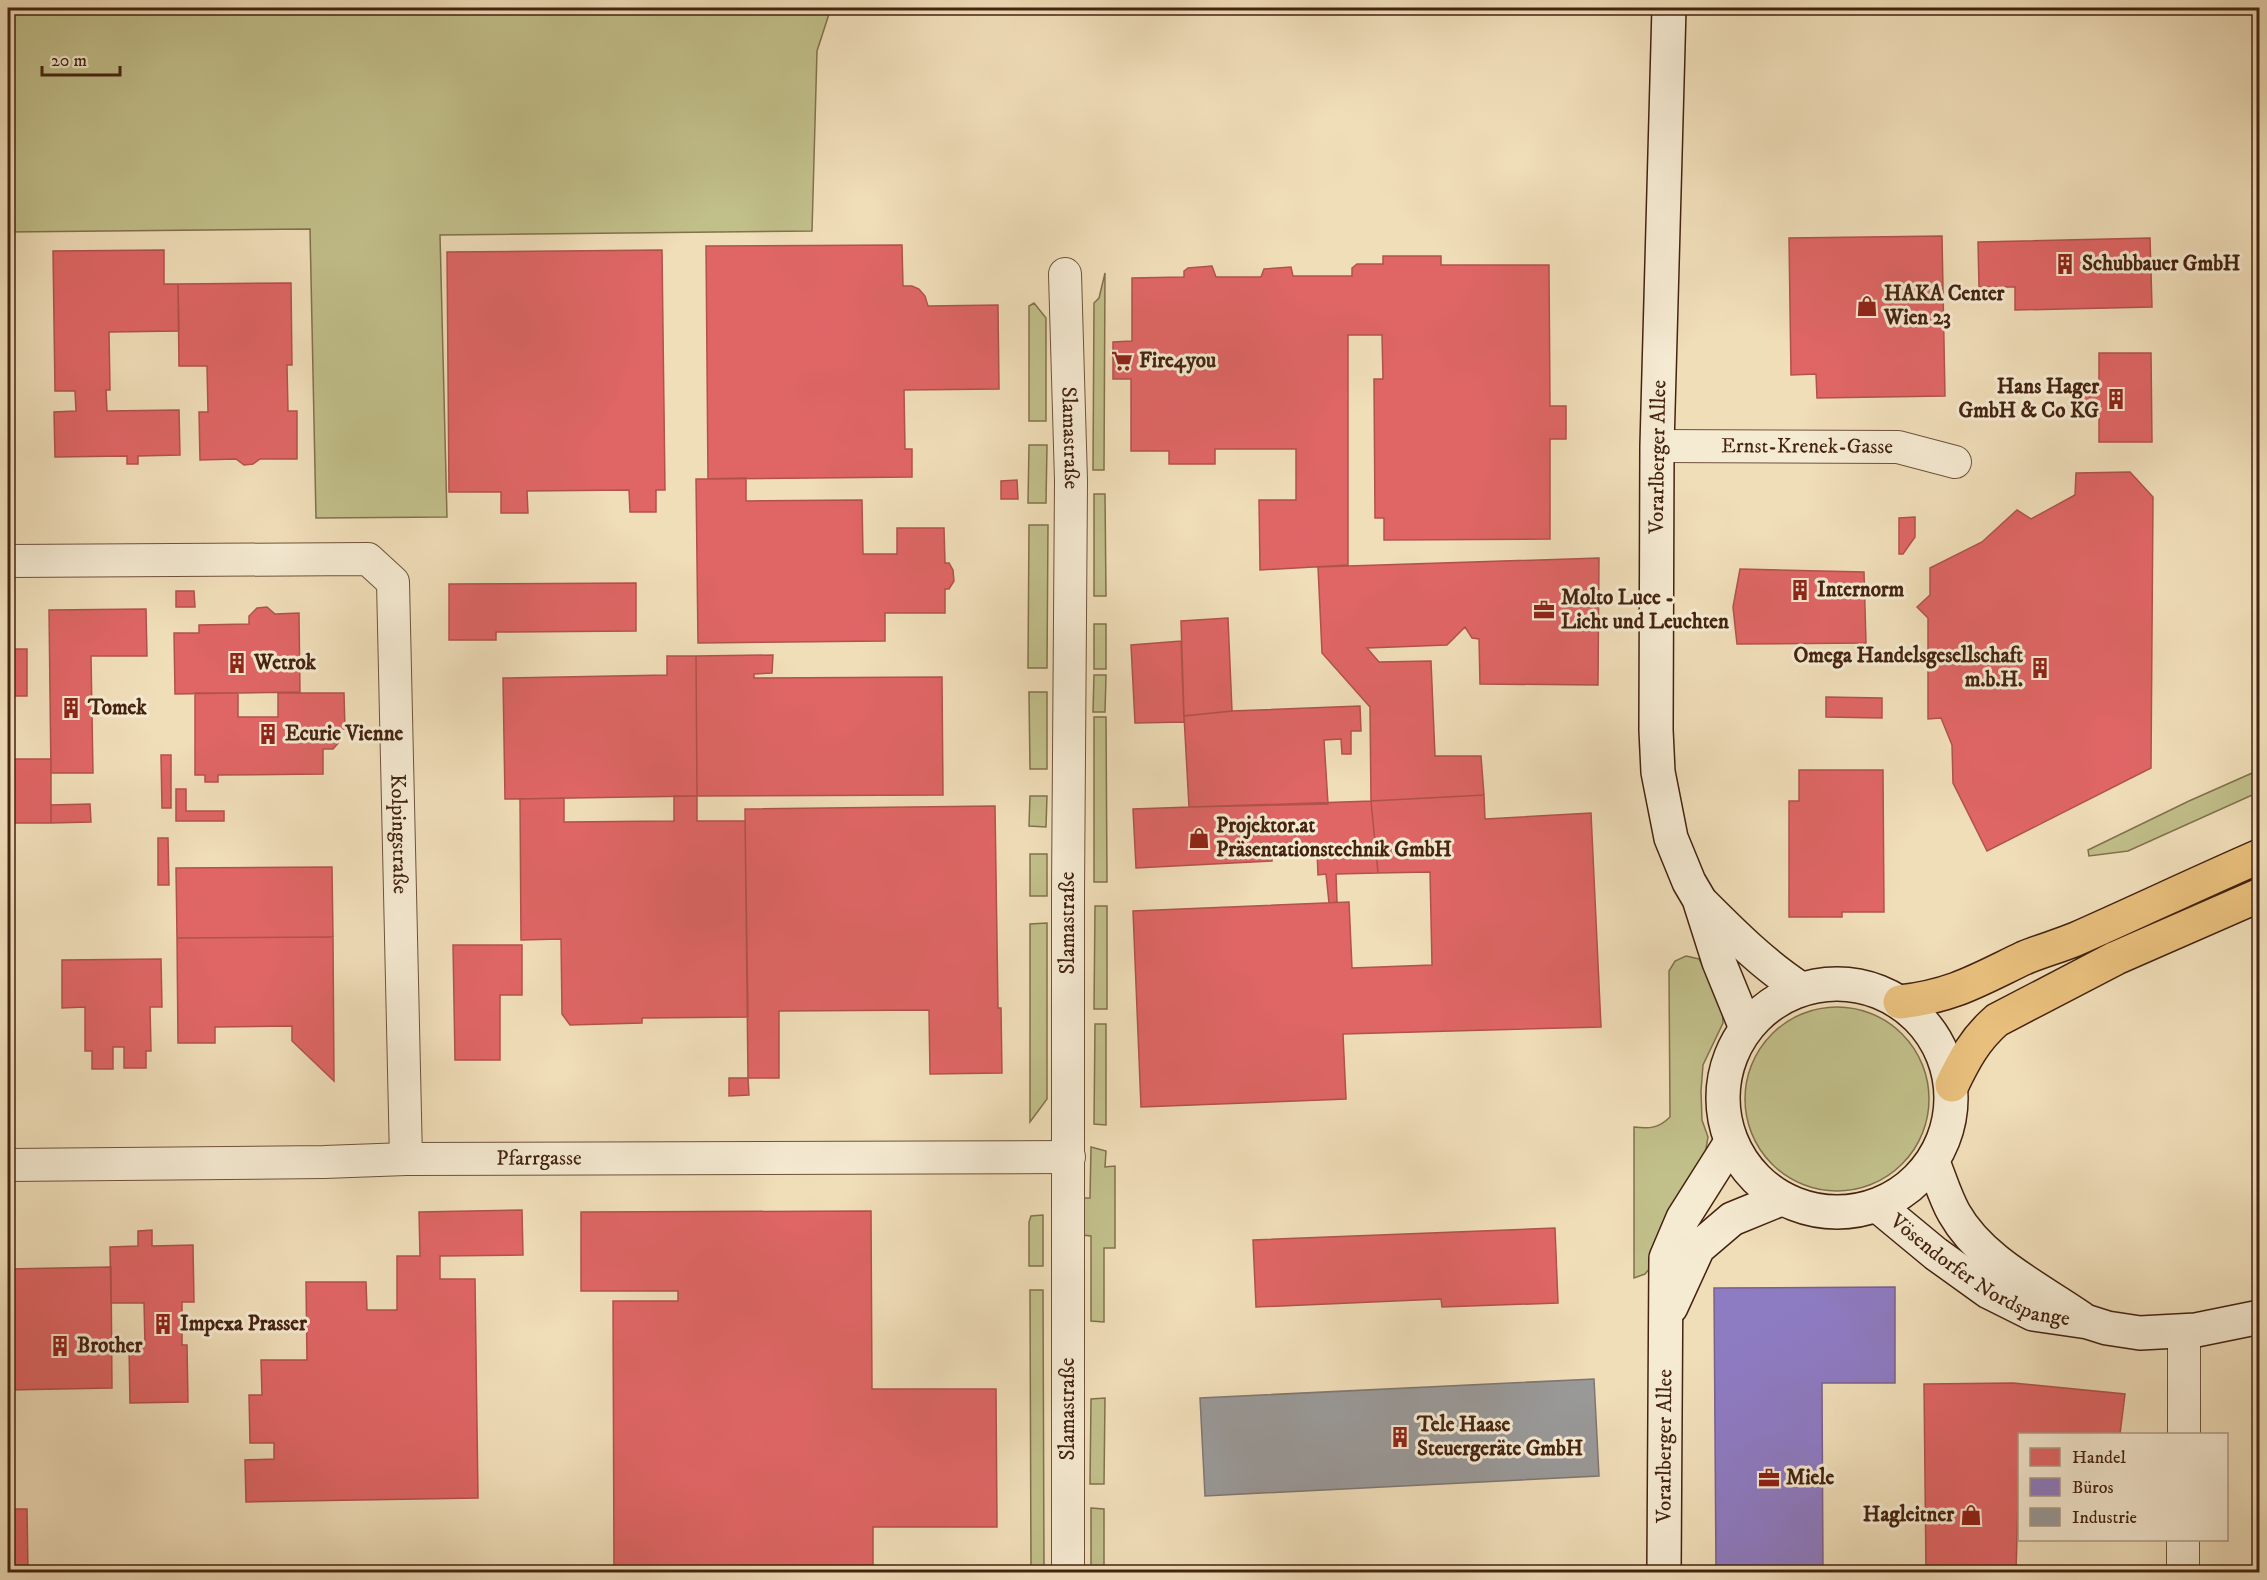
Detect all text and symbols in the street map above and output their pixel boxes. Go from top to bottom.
scale bar [42,39,120,77]
text: 20 m [51,50,87,72]
place label: Schubbauer GmbH [2082,251,2241,277]
building icon: Schubbauer GmbH [2053,252,2077,276]
place label: HAKA Center Wien 23 [1883,281,2006,331]
shop icon: HAKA Center Wien 23 [1855,294,1879,318]
place label: Fire4you [1139,348,1216,374]
supermarket icon: Fire4you [1110,349,1134,373]
place label: Hans Hager GmbH & Co KG [1959,374,2100,424]
street label: Vorarlberger Allee [1644,380,1672,535]
street label: Slamastraße [1055,386,1084,490]
building icon: Hans Hager GmbH & Co KG [2104,387,2128,411]
street label: Ernst-Krenek-Gasse [1721,433,1893,460]
place label: Internorm [1817,577,1905,603]
building icon: Internorm [1788,578,1812,602]
place label: Molto Luce - Licht und Leuchten [1561,585,1730,635]
office icon: Molto Luce - Licht und Leuchten [1532,598,1556,622]
place label: Omega Handelsgesellschaft m.b.H. [1793,643,2023,693]
place label: Wetrok [253,650,317,676]
building icon: Wetrok [225,651,249,675]
building icon: Omega Handelsgesellschaft m.b.H. [2028,656,2052,680]
place label: Tomek [87,695,147,721]
building icon: Tomek [59,696,83,720]
place label: Ecurie Vienne [285,721,404,747]
building icon: Ecurie Vienne [256,722,280,746]
street label: Kolpingstraße [384,774,413,895]
place label: Projektor.at Präsentationstechnik GmbH [1216,813,1452,863]
shop icon: Projektor.at Präsentationstechnik GmbH [1187,826,1211,850]
street label: Slamastraße [1055,871,1081,974]
street label: Pfarrgasse [496,1145,582,1172]
street label: Vösendorfer Nordspange [1884,1208,2072,1332]
place label: Impexa Prasser [180,1311,308,1337]
building icon: Impexa Prasser [151,1312,175,1336]
place label: Brother [77,1333,144,1359]
building icon: Brother [48,1334,72,1358]
street label: Slamastraße [1055,1357,1081,1460]
street label: Vorarlberger Allee [1651,1369,1678,1524]
place label: Tele Haase Steuergeräte GmbH [1416,1412,1584,1462]
building icon: Tele Haase Steuergeräte GmbH [1388,1425,1412,1449]
legend [2018,1433,2228,1541]
text: Handel [2072,1447,2127,1469]
place label: Miele [1786,1465,1835,1491]
office icon: Miele [1757,1466,1781,1490]
text: Büros [2072,1477,2114,1499]
place label: Hagleitner [1863,1502,1955,1528]
shop icon: Hagleitner [1959,1503,1983,1527]
text: Industrie [2072,1507,2137,1529]

